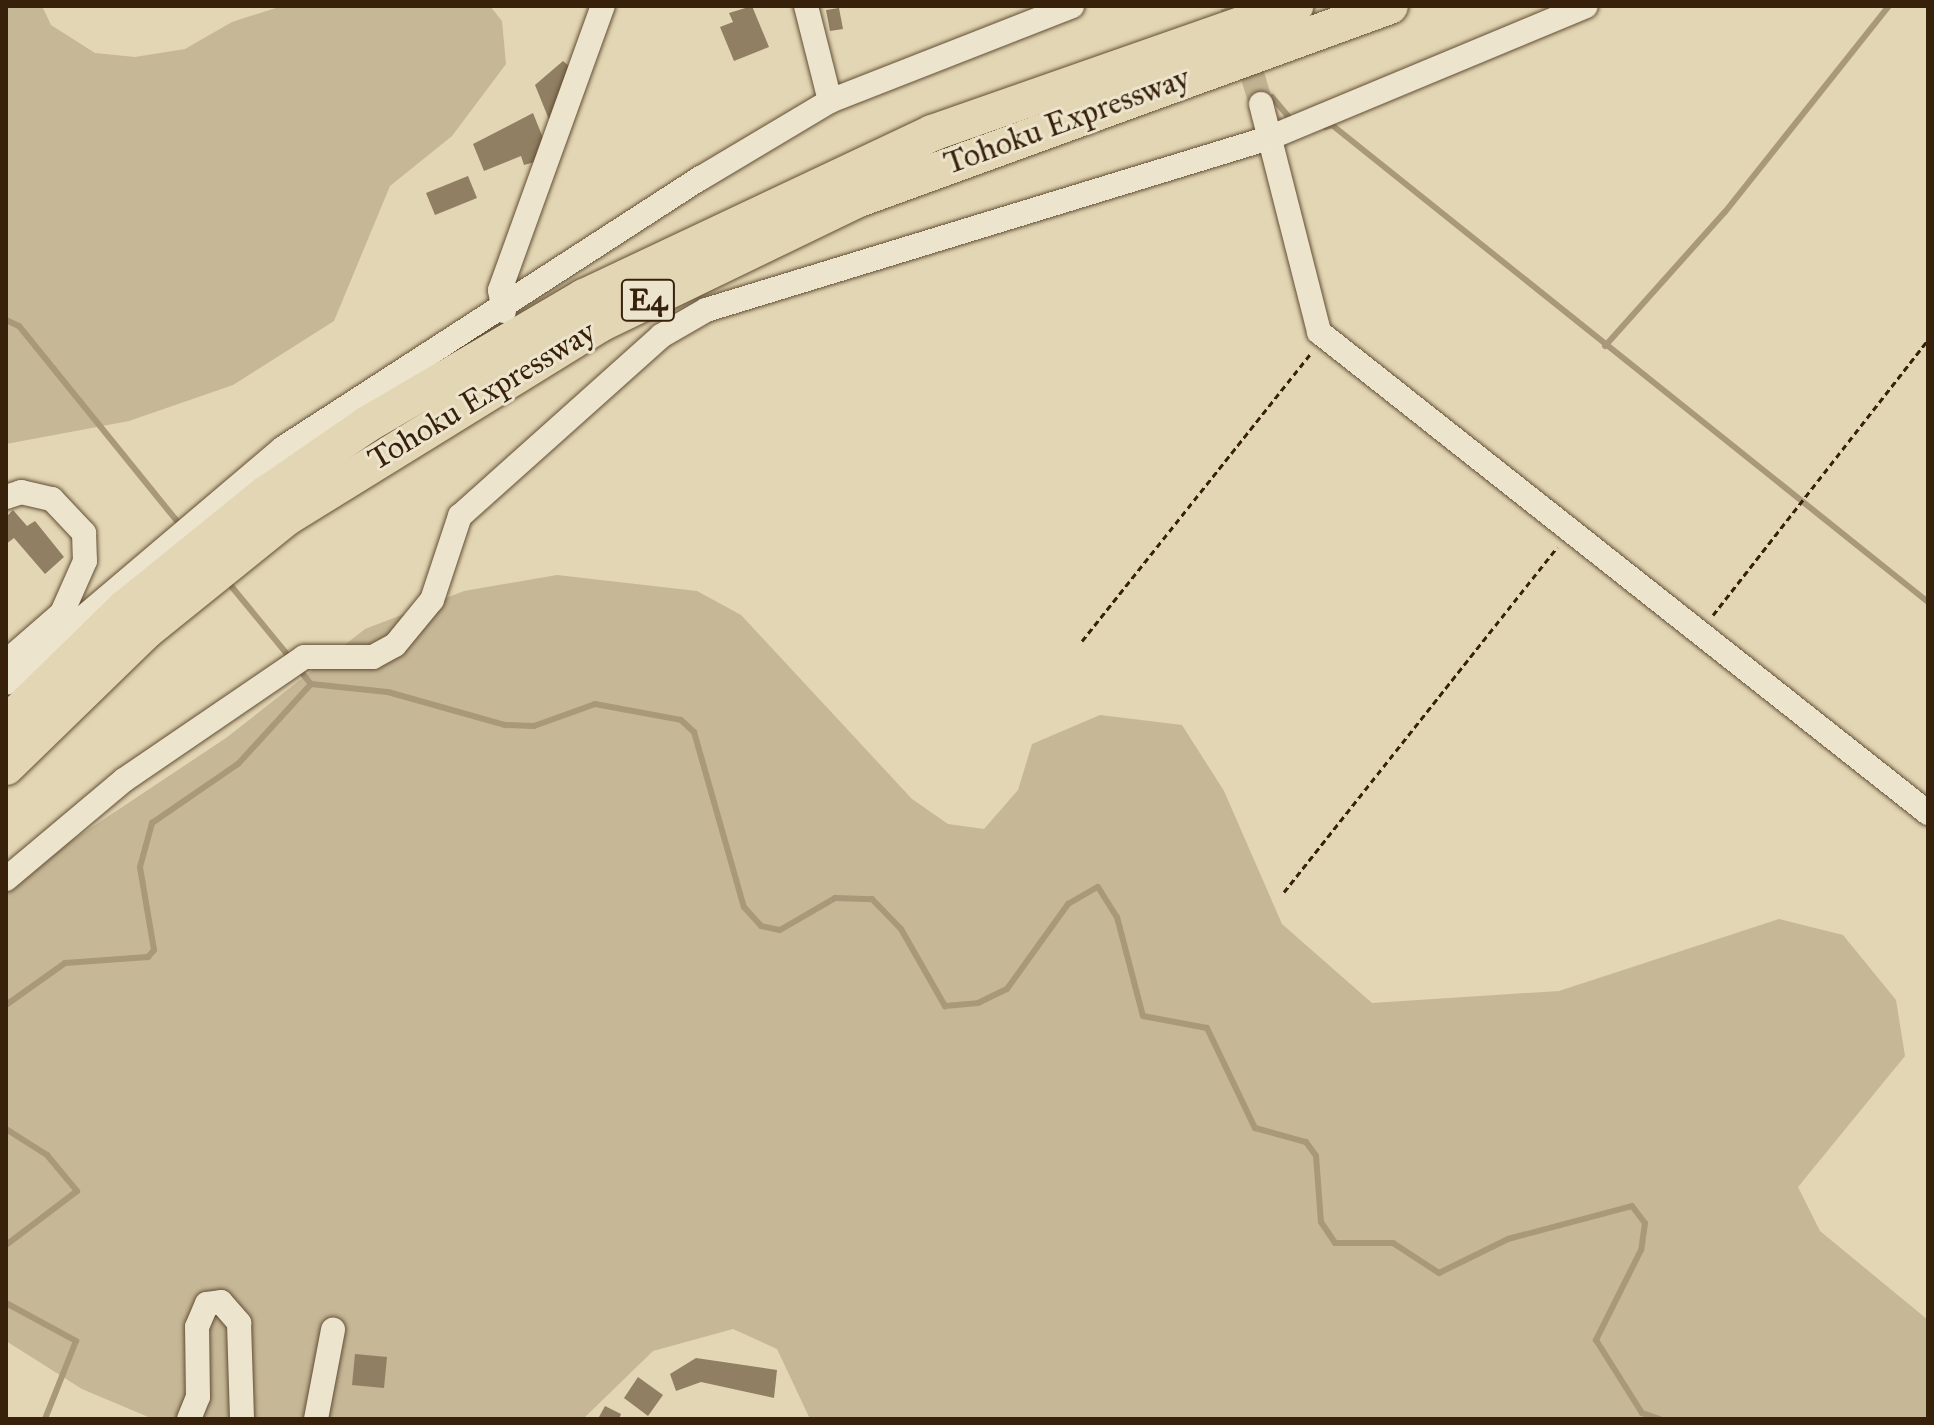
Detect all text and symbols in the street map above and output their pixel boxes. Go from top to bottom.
street label: Tohoku Expressway [939,59,1195,183]
road number: E4 [620,274,676,326]
street label: Tohoku Expressway [361,313,603,479]

